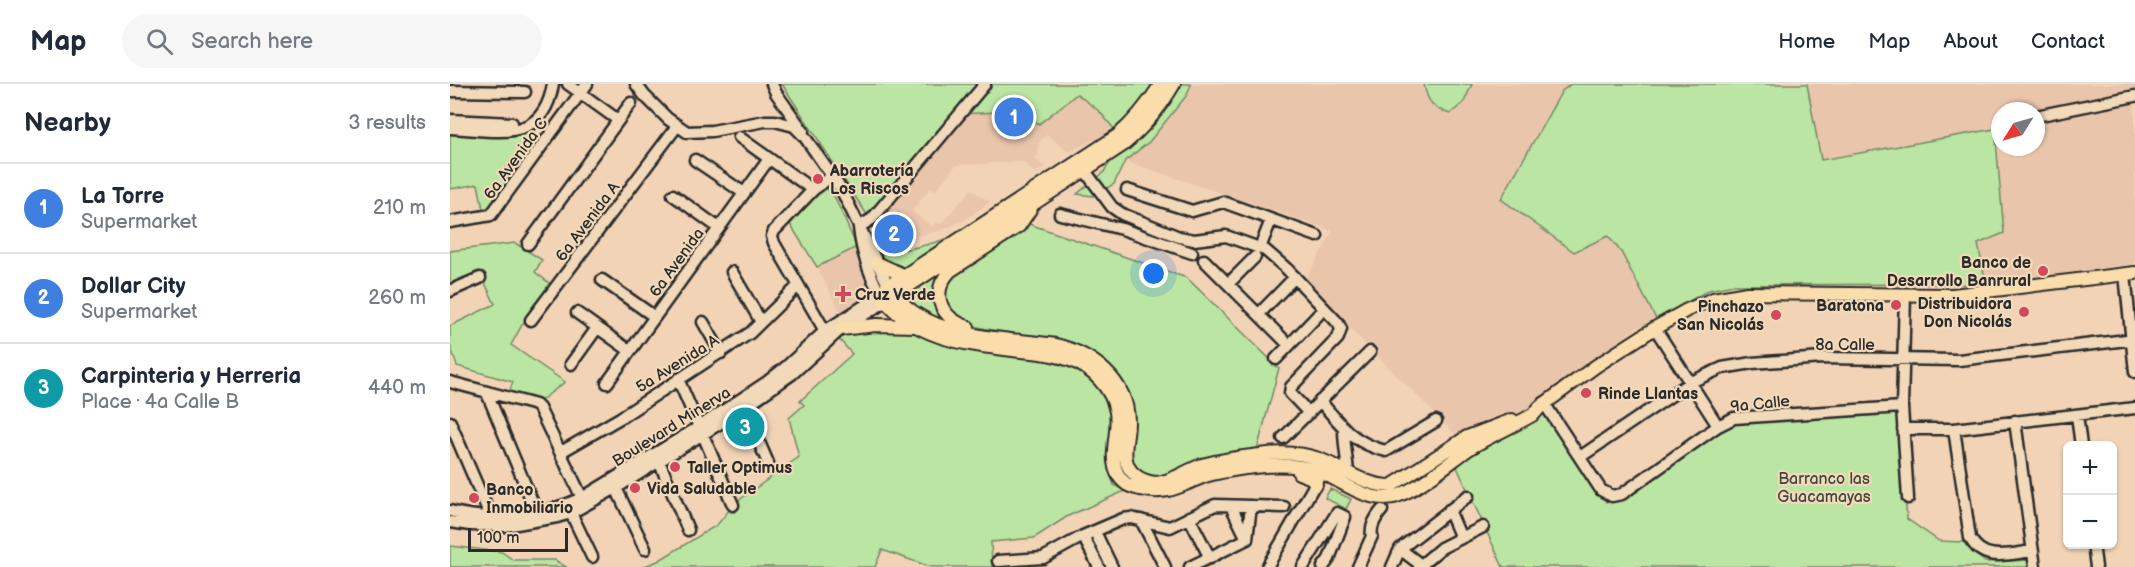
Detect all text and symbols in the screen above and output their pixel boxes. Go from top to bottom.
search box [122,14,542,68]
text: Map [30,25,86,58]
icon: search [143,25,176,58]
text: Search here [191,28,313,55]
text: Home [1778,29,1835,54]
text: Map [1868,29,1910,54]
text: About [1943,29,1998,54]
text: Contact [2031,29,2105,54]
pin: 1 [994,94,1034,140]
north arrow [1991,102,2045,156]
text: Nearby [24,108,111,139]
text: 3 results [348,111,426,135]
street label: 6a Avenida C [480,114,552,203]
place label: Abarrotería Los Riscos [829,162,914,199]
marker: Abarrotería Los Riscos [811,172,825,186]
street label: 6a Avenida A [552,178,624,265]
text: La Torre [81,183,164,210]
text: 1 [39,196,48,220]
text: 210 m [373,196,426,220]
text: Supermarket [81,210,197,234]
pin: 2 [874,212,914,256]
street label: 6a Avenida [646,225,709,301]
place label: Banco de Desarrollo Banrural [1887,254,2031,291]
your location [1139,259,1168,288]
marker: Banco de Desarrollo Banrural [2036,264,2050,278]
text: Dollar City [81,273,186,300]
text: 2 [38,286,49,310]
text: 260 m [368,286,426,310]
place label: Cruz Verde [855,286,935,305]
marker: Cruz Verde [836,287,850,301]
place label: Distribuidora Don Nicolás [1917,295,2012,332]
place label: Baratona [1816,297,1884,316]
place label: Pinchazo San Nicolás [1677,298,1764,335]
marker: Baratona [1889,298,1903,312]
text: Supermarket [81,300,197,324]
marker: Distribuidora Don Nicolás [2017,305,2031,319]
marker: Pinchazo San Nicolás [1769,308,1783,322]
street label: 5a Avenida A [633,331,723,397]
street label: 8a Calle [1815,336,1875,355]
text: Carpinteria y Herreria [81,363,301,390]
text: 3 [38,376,49,400]
text: 440 m [368,376,426,400]
street label: Boulevard Minerva [609,383,734,471]
place label: Rinde Llantas [1598,385,1698,404]
marker: Rinde Llantas [1579,386,1593,400]
text: Place · 4a Calle B [81,390,239,414]
street label: 9a Calle [1730,392,1791,417]
pin: 3 [726,404,764,450]
map controls [2063,441,2117,549]
button: + [2063,441,2117,495]
place label: Taller Optimus [687,459,792,478]
marker: Taller Optimus [668,460,682,474]
park label: Barranco las Guacamayas [1777,470,1871,507]
place label: Vida Saludable [647,480,757,499]
place label: Banco Inmobiliario [486,481,573,518]
marker: Vida Saludable [628,481,642,495]
marker: Banco Inmobiliario [467,491,481,505]
button: − [2063,495,2117,549]
scale bar [468,525,568,552]
text: 100 m [477,529,520,548]

